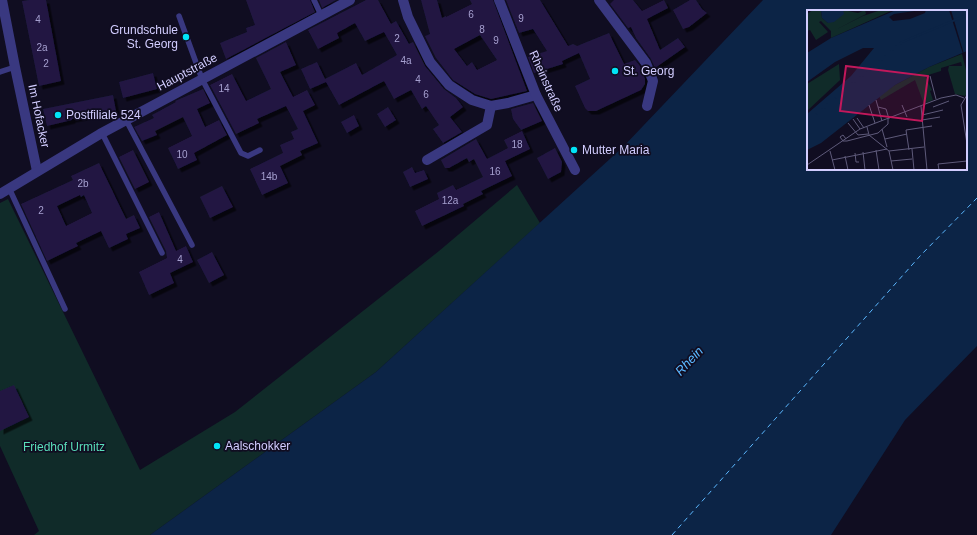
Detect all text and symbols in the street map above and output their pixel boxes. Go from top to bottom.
house number: 6 [468,9,474,20]
inset map [807,10,967,170]
house number: 9 [518,13,524,24]
house number: 4 [35,14,41,25]
place label: Grundschule St. Georg [110,23,178,51]
house number: 8 [479,24,485,35]
marker: Grundschule St. Georg [181,32,191,42]
house number: 2 [394,33,400,44]
house number: 9 [493,35,499,46]
house number: 2a [36,42,48,53]
street label: Rheinstraße [526,48,566,114]
street label: Hauptstraße [155,50,220,94]
house number: 4a [400,55,412,66]
house number: 2 [43,58,49,69]
place label: St. Georg [623,64,674,78]
marker: St. Georg [610,66,620,76]
house number: 4 [415,74,421,85]
street label: Im Hofacker [25,83,53,149]
house number: 14 [218,83,230,94]
house number: 6 [423,89,429,100]
place label: Postfiliale 524 [66,108,141,122]
marker: Postfiliale 524 [53,110,63,120]
house number: 18 [511,139,523,150]
place label: Mutter Maria [582,143,650,157]
marker: Mutter Maria [569,145,579,155]
house number: 10 [176,149,188,160]
house number: 16 [489,166,501,177]
house number: 14b [261,171,278,182]
house number: 2b [77,178,89,189]
house number: 12a [442,195,459,206]
house number: 2 [38,205,44,216]
house number: 4 [177,254,183,265]
water label: Rhein [672,343,706,379]
place label: Aalschokker [225,439,290,453]
park label: Friedhof Urmitz [23,440,105,454]
marker: Aalschokker [212,441,222,451]

